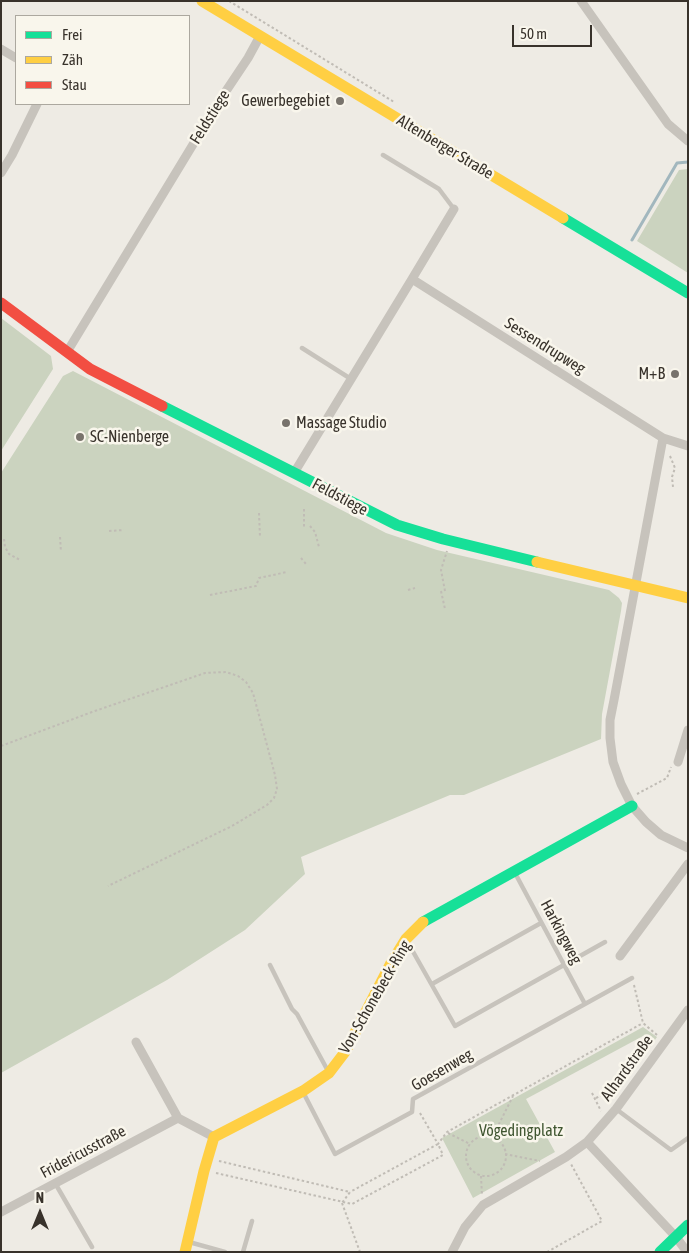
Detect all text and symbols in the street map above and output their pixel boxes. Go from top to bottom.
legend [15,15,190,105]
scale bar [514,15,594,47]
text: 50 m [520,25,547,42]
text: Frei [62,26,82,43]
text: Zäh [62,51,83,68]
text: Stau [62,76,87,93]
street label: Feldstiege [186,86,234,148]
place label: Gewerbegebiet [241,91,330,111]
marker: Gewerbegebiet [334,95,346,107]
street label: Altenberger Straße [393,111,497,183]
street label: Sessendrupweg [501,314,589,378]
place label: M+B [638,364,665,384]
marker: M+B [669,368,681,380]
place label: Massage Studio [296,413,387,433]
marker: Massage Studio [280,417,292,429]
place label: SC-Nienberge [90,427,169,447]
marker: SC-Nienberge [74,431,86,443]
street label: Feldstiege [309,474,371,520]
street label: Harkingweg [536,897,586,967]
street label: Von-Schonebeck-Ring [335,937,415,1057]
street label: Alhardstraße [597,1031,657,1105]
street label: Goesenweg [408,1045,476,1095]
street label: Fridericusstraße [37,1121,129,1183]
park label: Vögedingplatz [479,1121,563,1141]
north arrow [15,1188,65,1238]
text: N [36,1190,44,1206]

